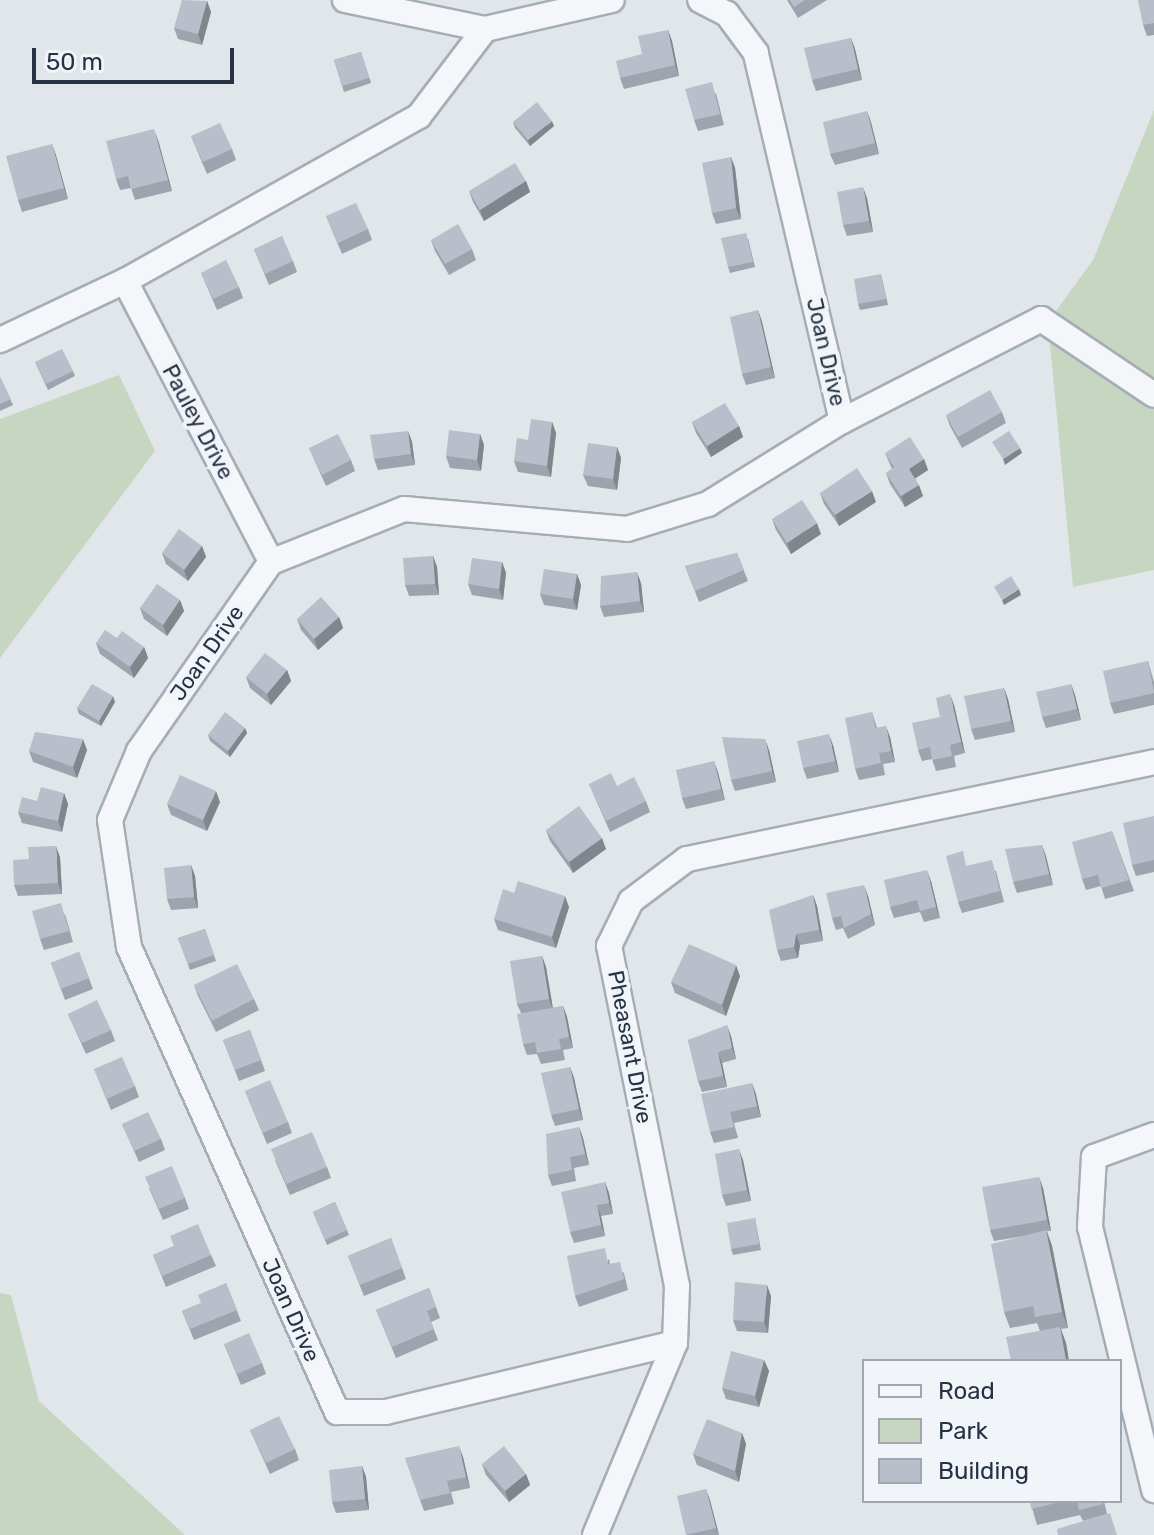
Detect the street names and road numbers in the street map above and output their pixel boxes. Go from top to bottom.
street label: Joan Drive [801,295,851,409]
street label: Pauley Drive [157,360,239,484]
street label: Joan Drive [165,600,249,706]
street label: Pheasant Drive [602,968,658,1126]
street label: Joan Drive [256,1254,326,1366]

